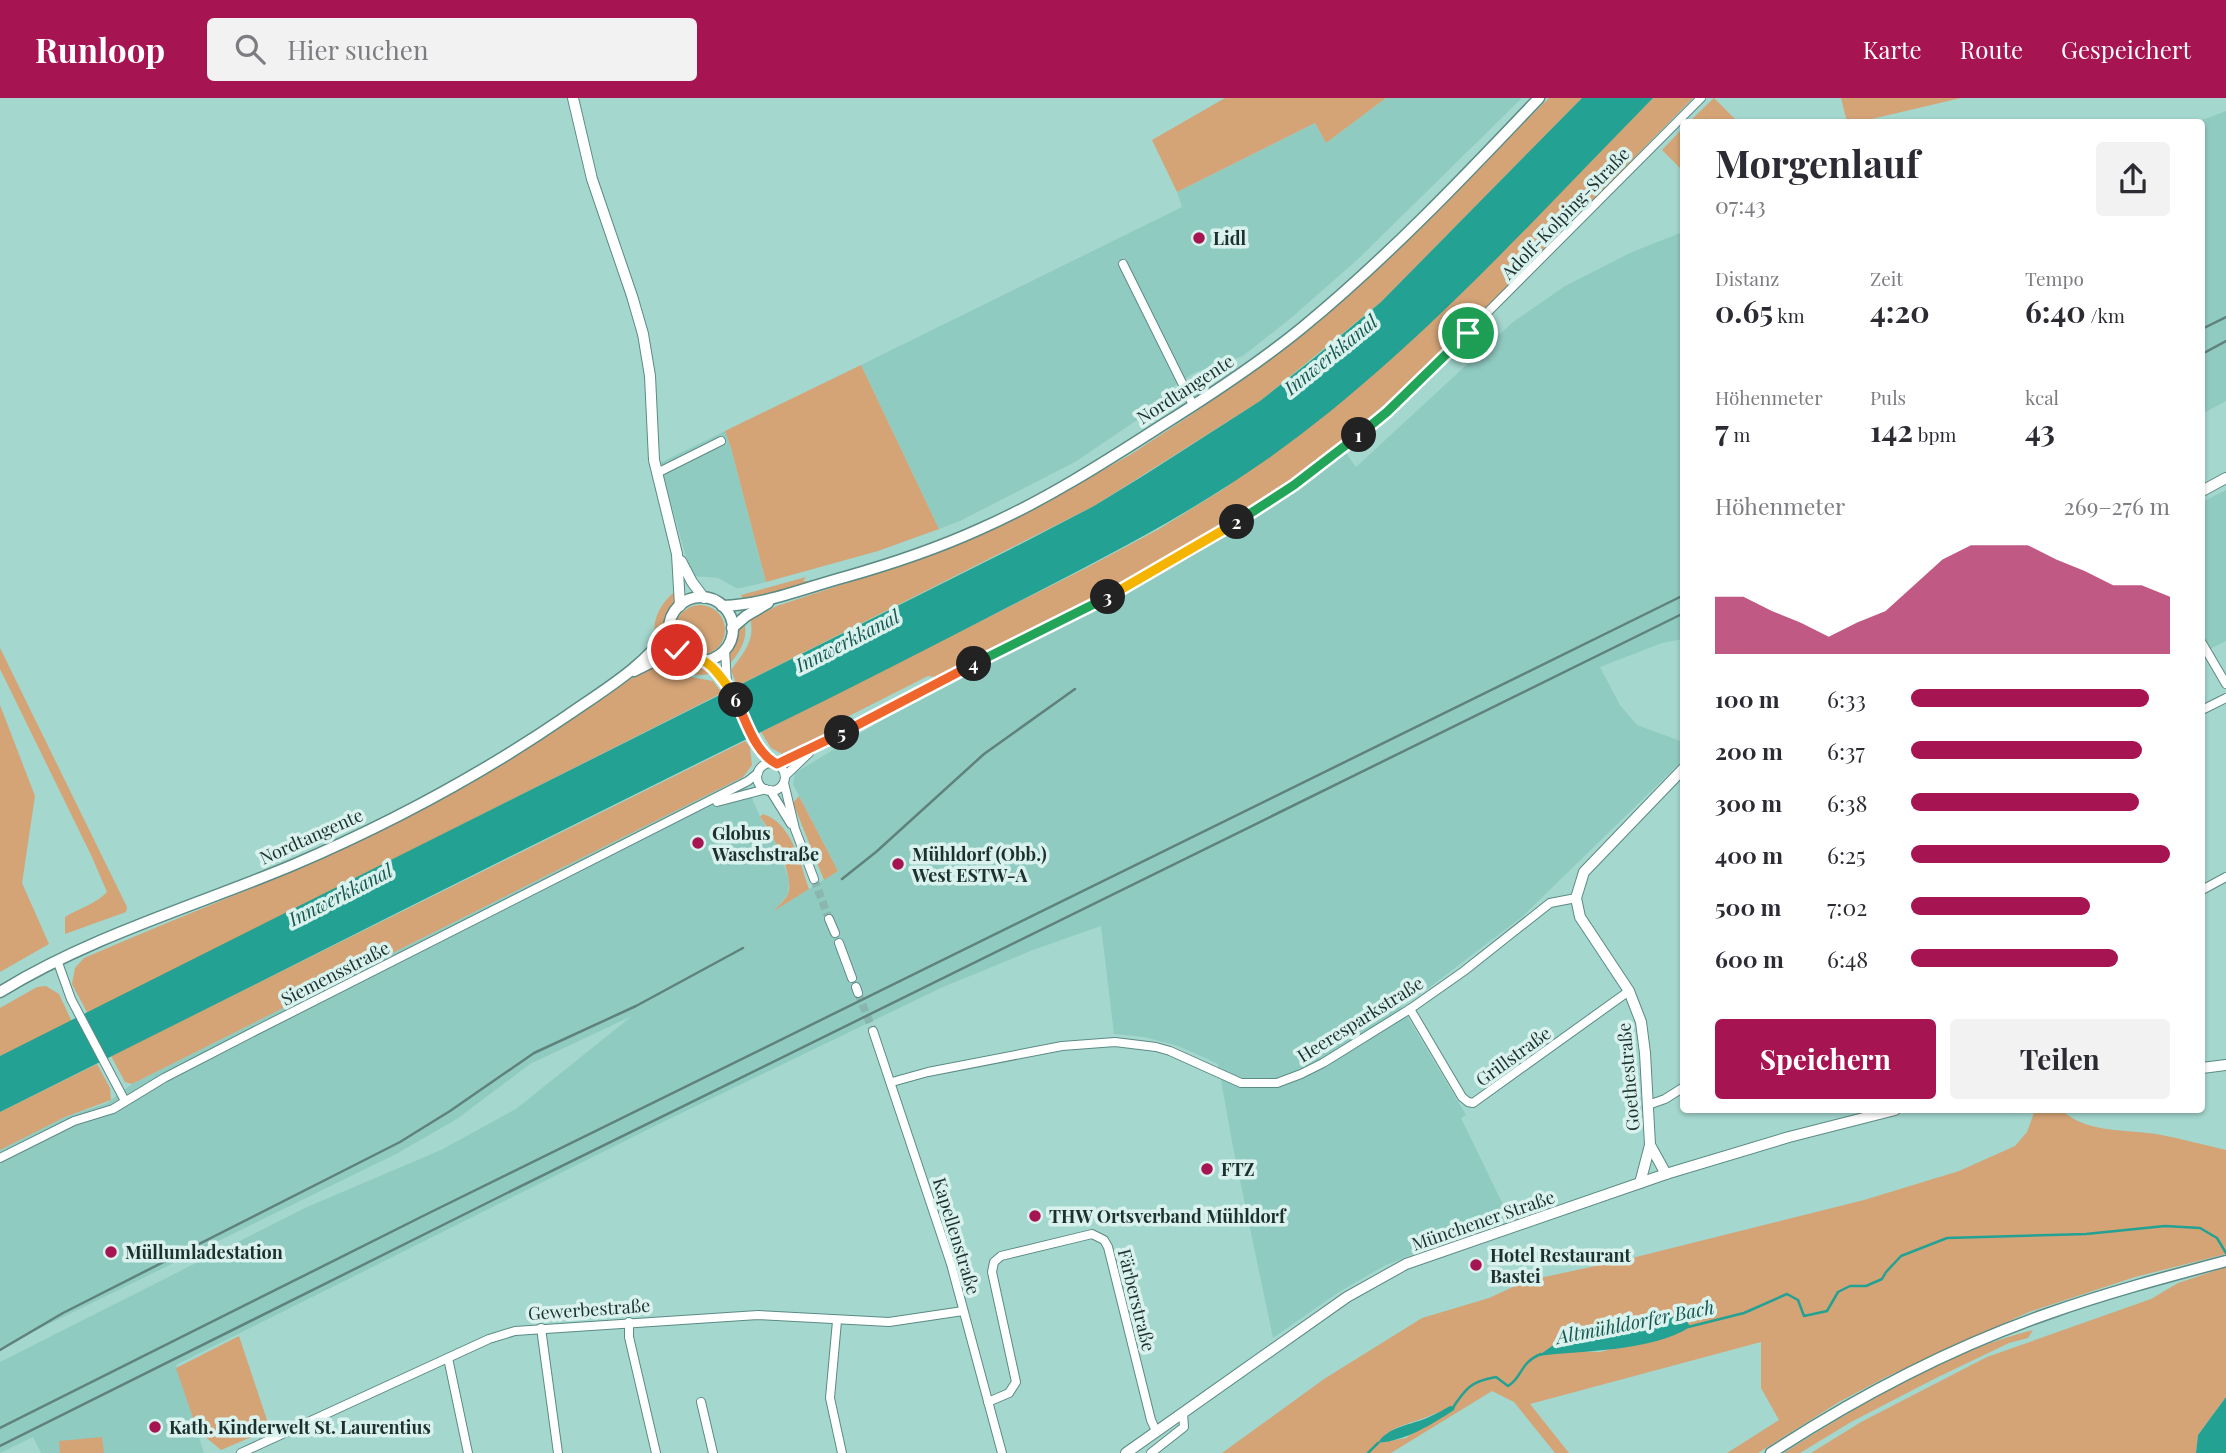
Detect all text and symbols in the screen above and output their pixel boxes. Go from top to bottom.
search box [207,18,697,81]
text: Runloop [35,27,165,71]
icon: search [231,30,269,68]
text: Hier suchen [287,32,428,67]
text: Karte [1863,33,1922,65]
text: Route [1960,33,2023,65]
text: Gespeichert [2061,33,2191,65]
text: Morgenlauf [1715,137,1919,188]
street label: Adolf-Kolping-Straße [1495,142,1634,285]
button: share [2096,142,2170,216]
text: 07:43 [1715,189,1766,220]
place label: Lidl [1213,226,1246,250]
marker: Lidl [1191,230,1207,246]
text: Distanz [1715,265,1779,291]
text: Zeit [1870,265,1903,291]
text: Tempo [2025,265,2084,291]
text: 0.65 [1715,291,1773,331]
text: 4:20 [1870,291,1930,331]
text: 6:40 [2025,291,2086,331]
text: km [1773,302,1805,328]
text: /km [2086,302,2125,328]
pin [1438,303,1498,363]
water label: Innwerkkanal [1277,308,1383,400]
icon: arrive [1449,314,1487,352]
street label: Nordtangente [1132,349,1238,429]
text: Höhenmeter [1715,384,1823,410]
text: Puls [1870,384,1906,410]
text: kcal [2025,384,2059,410]
text: 7 [1715,410,1729,450]
text: 142 [1870,410,1913,450]
text: 43 [2025,410,2055,450]
pin: 1 [1342,418,1376,452]
text: 1 [1355,421,1362,447]
text: m [1729,421,1750,447]
text: bpm [1913,421,1956,447]
text: Höhenmeter [1715,490,1845,521]
text: 269–276 m [2064,490,2170,521]
pin: 2 [1220,504,1254,540]
text: 2 [1232,508,1241,534]
pin: 3 [1090,580,1126,614]
text: 3 [1103,583,1112,609]
water label: Innwerkkanal [790,602,904,678]
pin [647,620,707,680]
icon: check [658,631,696,669]
pin: 4 [956,646,992,682]
text: 4 [968,650,979,676]
pin: 6 [718,682,754,718]
text: 100 m [1715,683,1780,714]
text: 6:33 [1827,683,1866,714]
text: 6 [730,686,741,712]
pin: 5 [824,716,860,750]
text: 5 [837,719,846,745]
text: 200 m [1715,735,1783,766]
text: 6:37 [1827,735,1865,766]
text: 300 m [1715,787,1782,818]
text: 6:38 [1827,787,1867,818]
street label: Nordtangente [255,802,367,870]
place label: Globus Waschstraße [711,821,819,866]
marker: Globus Waschstraße [690,835,706,851]
text: 400 m [1715,839,1783,870]
text: 6:25 [1827,839,1866,870]
place label: Mühldorf (Obb.) West ESTW-A [911,842,1047,887]
water label: Innwerkkanal [283,856,397,932]
marker: Mühldorf (Obb.) West ESTW-A [890,856,906,872]
text: 500 m [1715,891,1781,922]
text: 7:02 [1827,891,1867,922]
street label: Siemensstraße [277,935,393,1011]
text: 600 m [1715,943,1784,974]
text: 6:48 [1827,943,1868,974]
street label: Heeresparkstraße [1292,971,1428,1067]
button: Speichern [1715,1019,1936,1099]
button: Teilen [1950,1019,2170,1099]
street label: Grillstraße [1471,1021,1555,1091]
street label: Goethestraße [1611,1022,1645,1132]
place label: FTZ [1221,1157,1255,1181]
marker: FTZ [1199,1161,1215,1177]
street label: Kapellenstraße [928,1174,986,1298]
street label: Münchener Straße [1408,1184,1558,1256]
place label: THW Ortsverband Mühldorf [1049,1204,1287,1228]
marker: THW Ortsverband Mühldorf [1027,1208,1043,1224]
place label: Müllumladestation [125,1240,283,1264]
place label: Hotel Restaurant Bastei [1490,1243,1632,1288]
marker: Müllumladestation [103,1244,119,1260]
street label: Färberstraße [1113,1246,1161,1354]
marker: Hotel Restaurant Bastei [1468,1257,1484,1273]
street label: Gewerbestraße [527,1293,651,1325]
water label: Altmühldorfer Bach [1552,1293,1716,1349]
place label: Kath. Kinderwelt St. Laurentius [169,1415,431,1439]
marker: Kath. Kinderwelt St. Laurentius [147,1419,163,1435]

